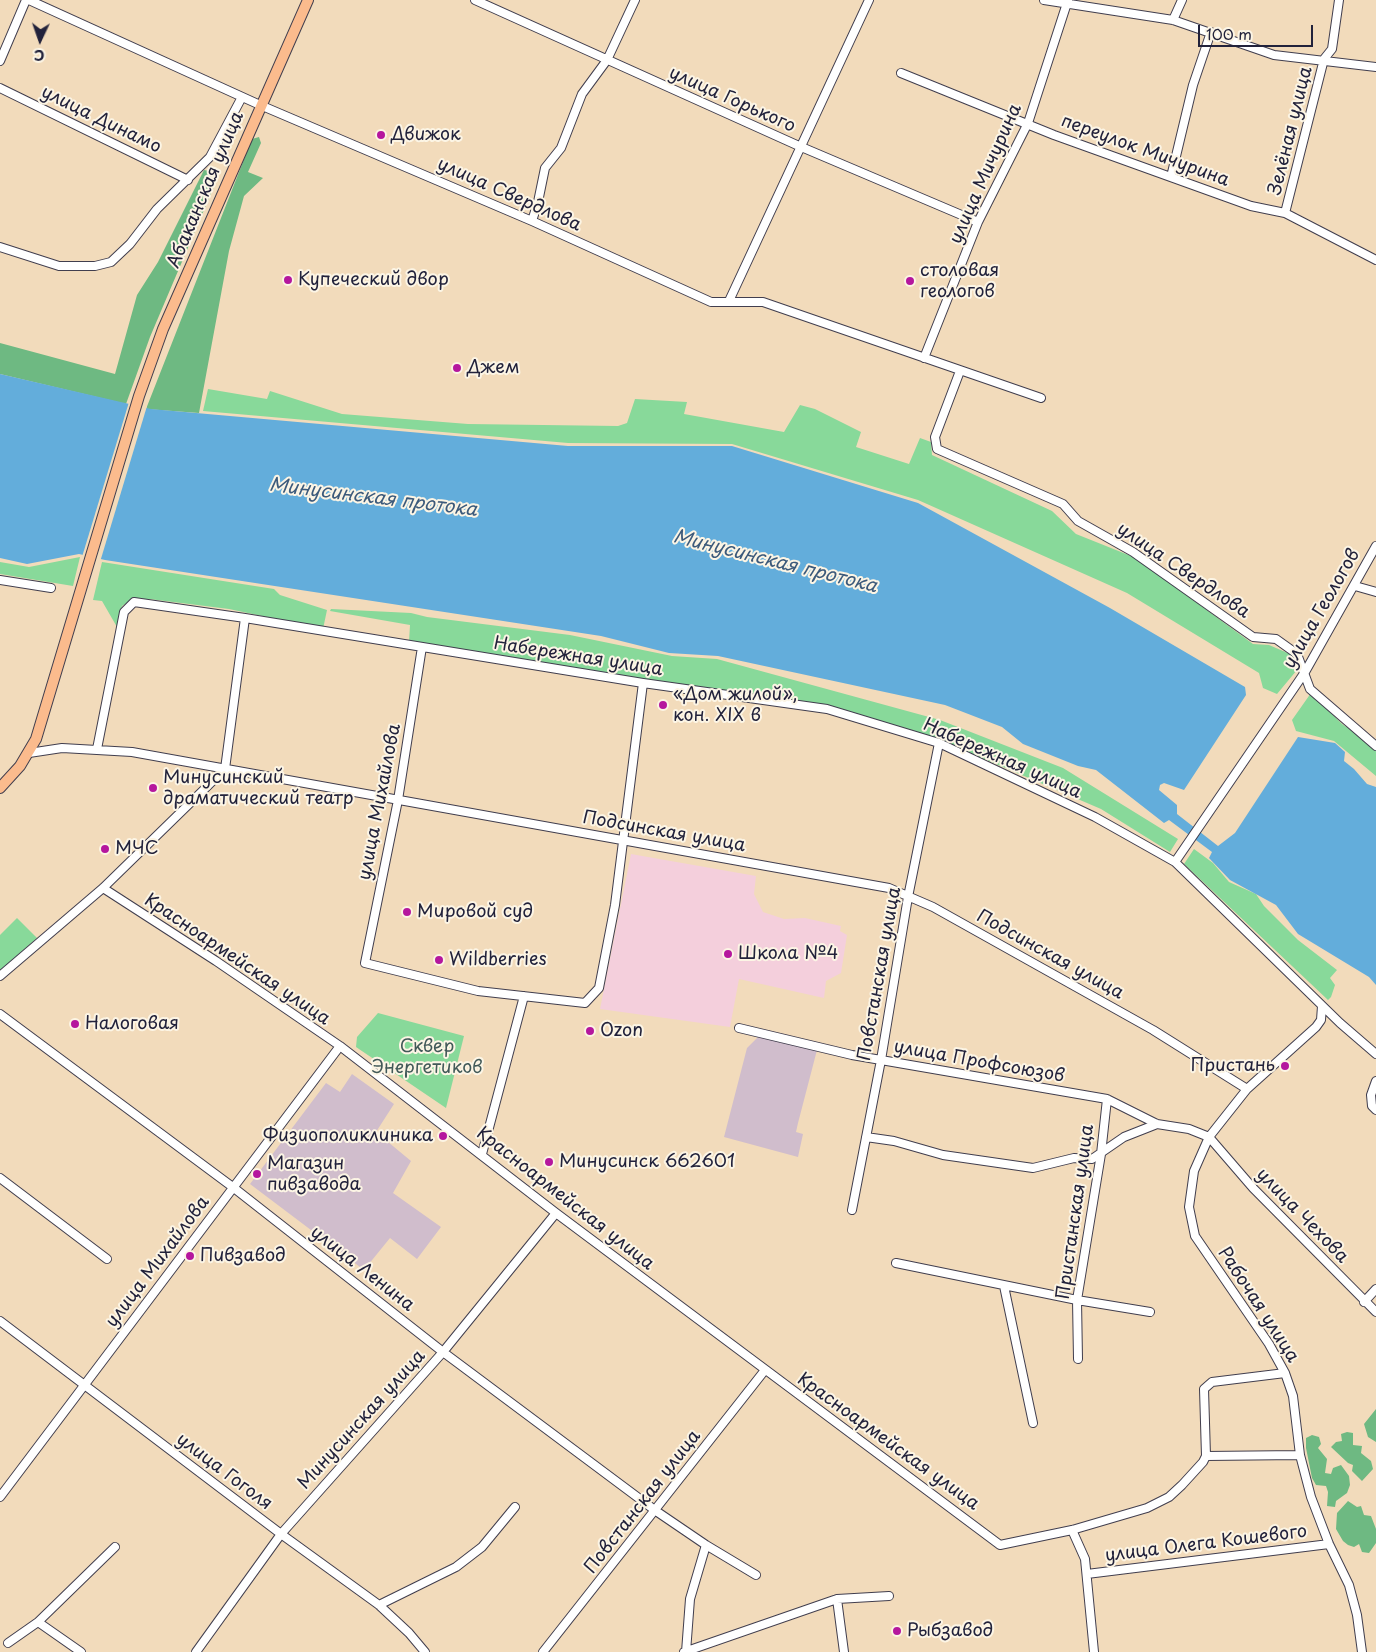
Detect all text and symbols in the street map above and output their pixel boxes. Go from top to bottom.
north arrow [15,15,65,65]
scale bar [1201,15,1316,47]
text: 100 m [1206,22,1252,45]
text: С [33,45,45,66]
street label: улица Горького [665,62,799,138]
street label: Зелёная улица [1265,64,1317,198]
street label: улица Динамо [37,82,165,158]
street label: улица Мичурина [945,101,1027,247]
street label: Абаканская улица [163,108,249,272]
street label: переулок Мичурина [1058,110,1232,192]
place label: Движок [391,124,461,146]
marker: Движок [375,129,387,141]
street label: улица Свердлова [434,154,584,236]
place label: столовая геологов [920,260,999,302]
place label: Купеческий двор [298,269,449,291]
marker: Купеческий двор [282,274,294,286]
marker: столовая геологов [904,275,916,287]
place label: Джем [467,357,519,379]
marker: Джем [451,362,463,374]
water label: Минусинская протока [268,474,478,522]
street label: улица Свердлова [1112,519,1254,623]
water label: Минусинская протока [671,526,879,598]
street label: улица Геологов [1279,545,1365,673]
street label: Набережная улица [492,633,664,681]
place label: «Дом жилой», кон. ХIХ в [673,684,798,726]
marker: «Дом жилой», кон. ХIХ в [657,699,669,711]
street label: Набережная улица [920,714,1084,804]
street label: улица Михайлова [354,722,406,882]
place label: Минусинский драматический театр [163,767,354,810]
marker: Минусинский драматический театр [147,782,159,794]
street label: Подсинская улица [581,807,747,857]
place label: МЧС [115,838,159,860]
marker: МЧС [99,843,111,855]
street label: Повстанская улица [854,885,906,1063]
street label: Красноармейская улица [140,890,334,1030]
place label: Мировой суд [417,901,533,923]
marker: Мировой суд [401,906,413,918]
street label: Подсинская улица [973,906,1127,1004]
place label: Школа №4 [738,943,838,965]
marker: Школа №4 [722,948,734,960]
place label: Wildberries [449,949,547,971]
marker: Wildberries [433,954,445,966]
place label: Налоговая [85,1013,179,1035]
marker: Налоговая [69,1018,81,1030]
place label: Ozon [600,1020,643,1042]
marker: Ozon [584,1025,596,1037]
park label: Сквер Энергетиков [371,1036,483,1078]
street label: улица Профсоюзов [892,1036,1066,1088]
place label: Пристань [1190,1055,1275,1077]
marker: Пристань [1279,1060,1291,1072]
street label: Красноармейская улица [472,1123,658,1275]
street label: Пристанская улица [1053,1123,1099,1301]
place label: Физиополиклиника [263,1125,433,1147]
marker: Физиополиклиника [437,1130,449,1142]
place label: Минусинск 662601 [559,1151,735,1173]
place label: Магазин пивзавода [267,1153,361,1196]
marker: Минусинск 662601 [543,1156,555,1168]
street label: улица Чехова [1251,1164,1353,1268]
marker: Магазин пивзавода [251,1168,263,1180]
street label: улица Михайлова [102,1192,214,1332]
street label: улица Ленина [306,1222,418,1316]
street label: Рабочая улица [1213,1243,1303,1367]
place label: Пивзавод [200,1245,286,1267]
marker: Пивзавод [184,1250,196,1262]
street label: Минусинская улица [294,1346,430,1494]
street label: Красноармейская улица [793,1369,983,1515]
street label: Повстанская улица [580,1426,706,1578]
street label: улица Гоголя [172,1429,276,1515]
street label: улица Олега Кошевого [1104,1521,1308,1567]
place label: Рыбзавод [907,1620,993,1642]
marker: Рыбзавод [891,1625,903,1637]

